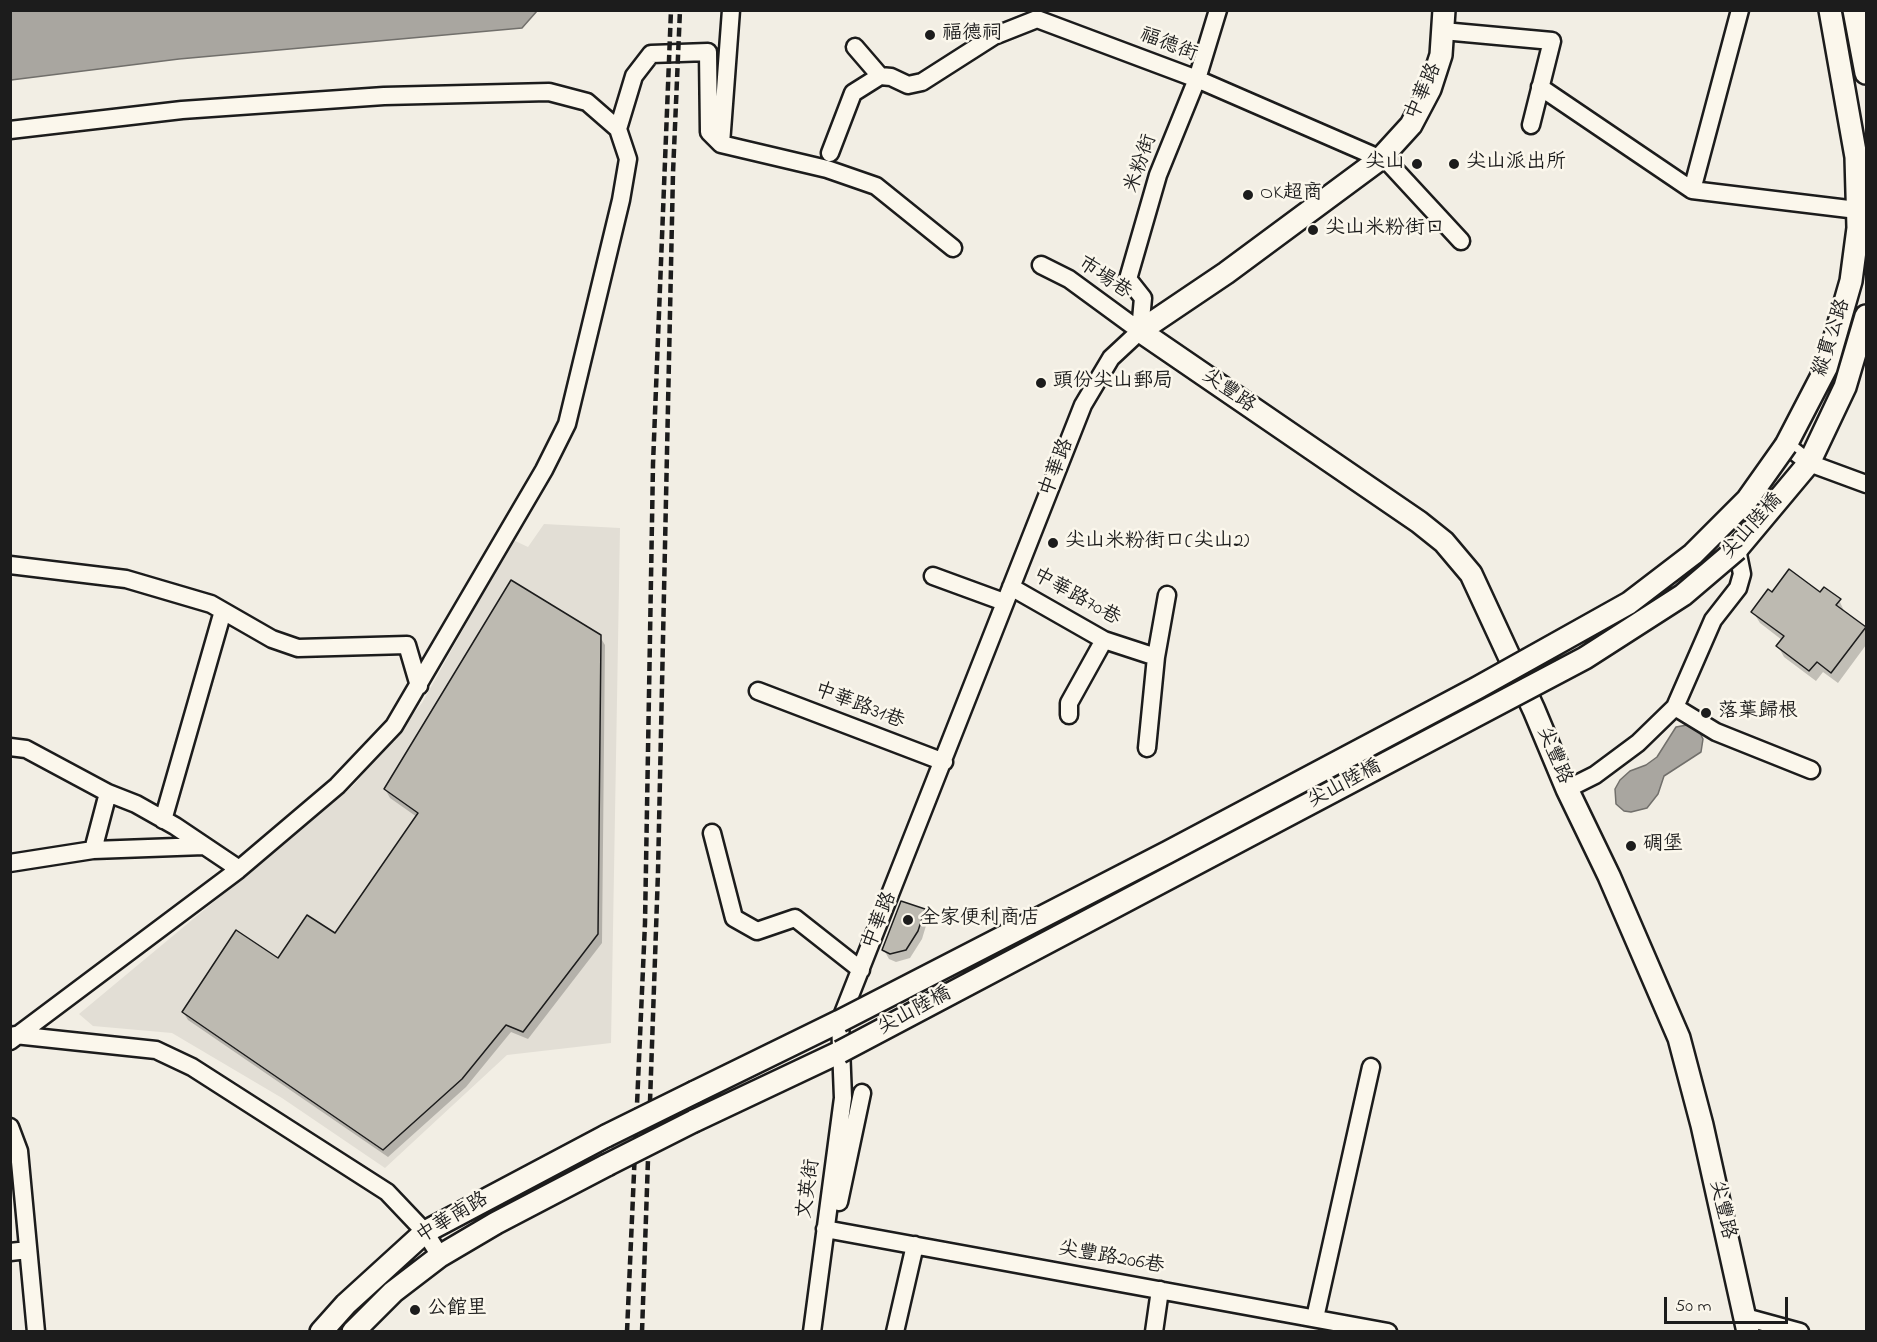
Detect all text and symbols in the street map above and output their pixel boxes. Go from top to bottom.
place label: 福德祠 [942,23,1002,47]
street label: 福德街 [1136,24,1200,68]
marker: 福德祠 [923,28,937,42]
street label: 中華路 [1402,60,1448,124]
street label: 米粉街 [1121,132,1163,196]
place label: 尖山 [1365,152,1405,176]
place label: 尖山派出所 [1466,152,1566,176]
marker: 尖山 [1410,157,1424,171]
marker: 尖山派出所 [1447,157,1461,171]
place label: OK超商 [1260,183,1323,207]
marker: OK超商 [1241,188,1255,202]
place label: 尖山米粉街口 [1325,218,1445,242]
marker: 尖山米粉街口 [1306,223,1320,237]
street label: 市場巷 [1072,252,1136,306]
street label: 縱貫公路 [1809,296,1857,380]
street label: 尖豐路 [1197,365,1259,419]
place label: 頭份尖山郵局 [1053,371,1173,395]
marker: 頭份尖山郵局 [1034,376,1048,390]
street label: 中華路 [1036,436,1080,500]
street label: 尖山陸橋 [1717,489,1789,565]
place label: 尖山米粉街口(尖山2) [1065,531,1249,555]
marker: 尖山米粉街口(尖山2) [1046,536,1060,550]
street label: 中華路70巷 [1028,564,1124,632]
street label: 中華路31巷 [811,679,907,735]
place label: 落葉歸根 [1718,701,1798,725]
marker: 落葉歸根 [1699,706,1713,720]
street label: 尖豐路 [1530,724,1576,788]
street label: 尖山陸橋 [1304,756,1386,814]
place label: 碉堡 [1643,834,1683,858]
marker: 碉堡 [1624,839,1638,853]
street label: 中華路 [859,889,903,953]
place label: 全家便利商店 [920,908,1040,932]
marker: 全家便利商店 [901,913,915,927]
street label: 尖山陸橋 [874,983,956,1041]
street label: 文英街 [794,1158,826,1220]
street label: 尖豐路 [1703,1178,1739,1242]
street label: 中華南路 [413,1188,493,1250]
street label: 尖豐路206巷 [1056,1238,1166,1280]
scale bar [1667,1285,1792,1323]
text: 50 m [1675,1294,1712,1320]
place label: 公館里 [427,1298,487,1322]
marker: 公館里 [408,1303,422,1317]

